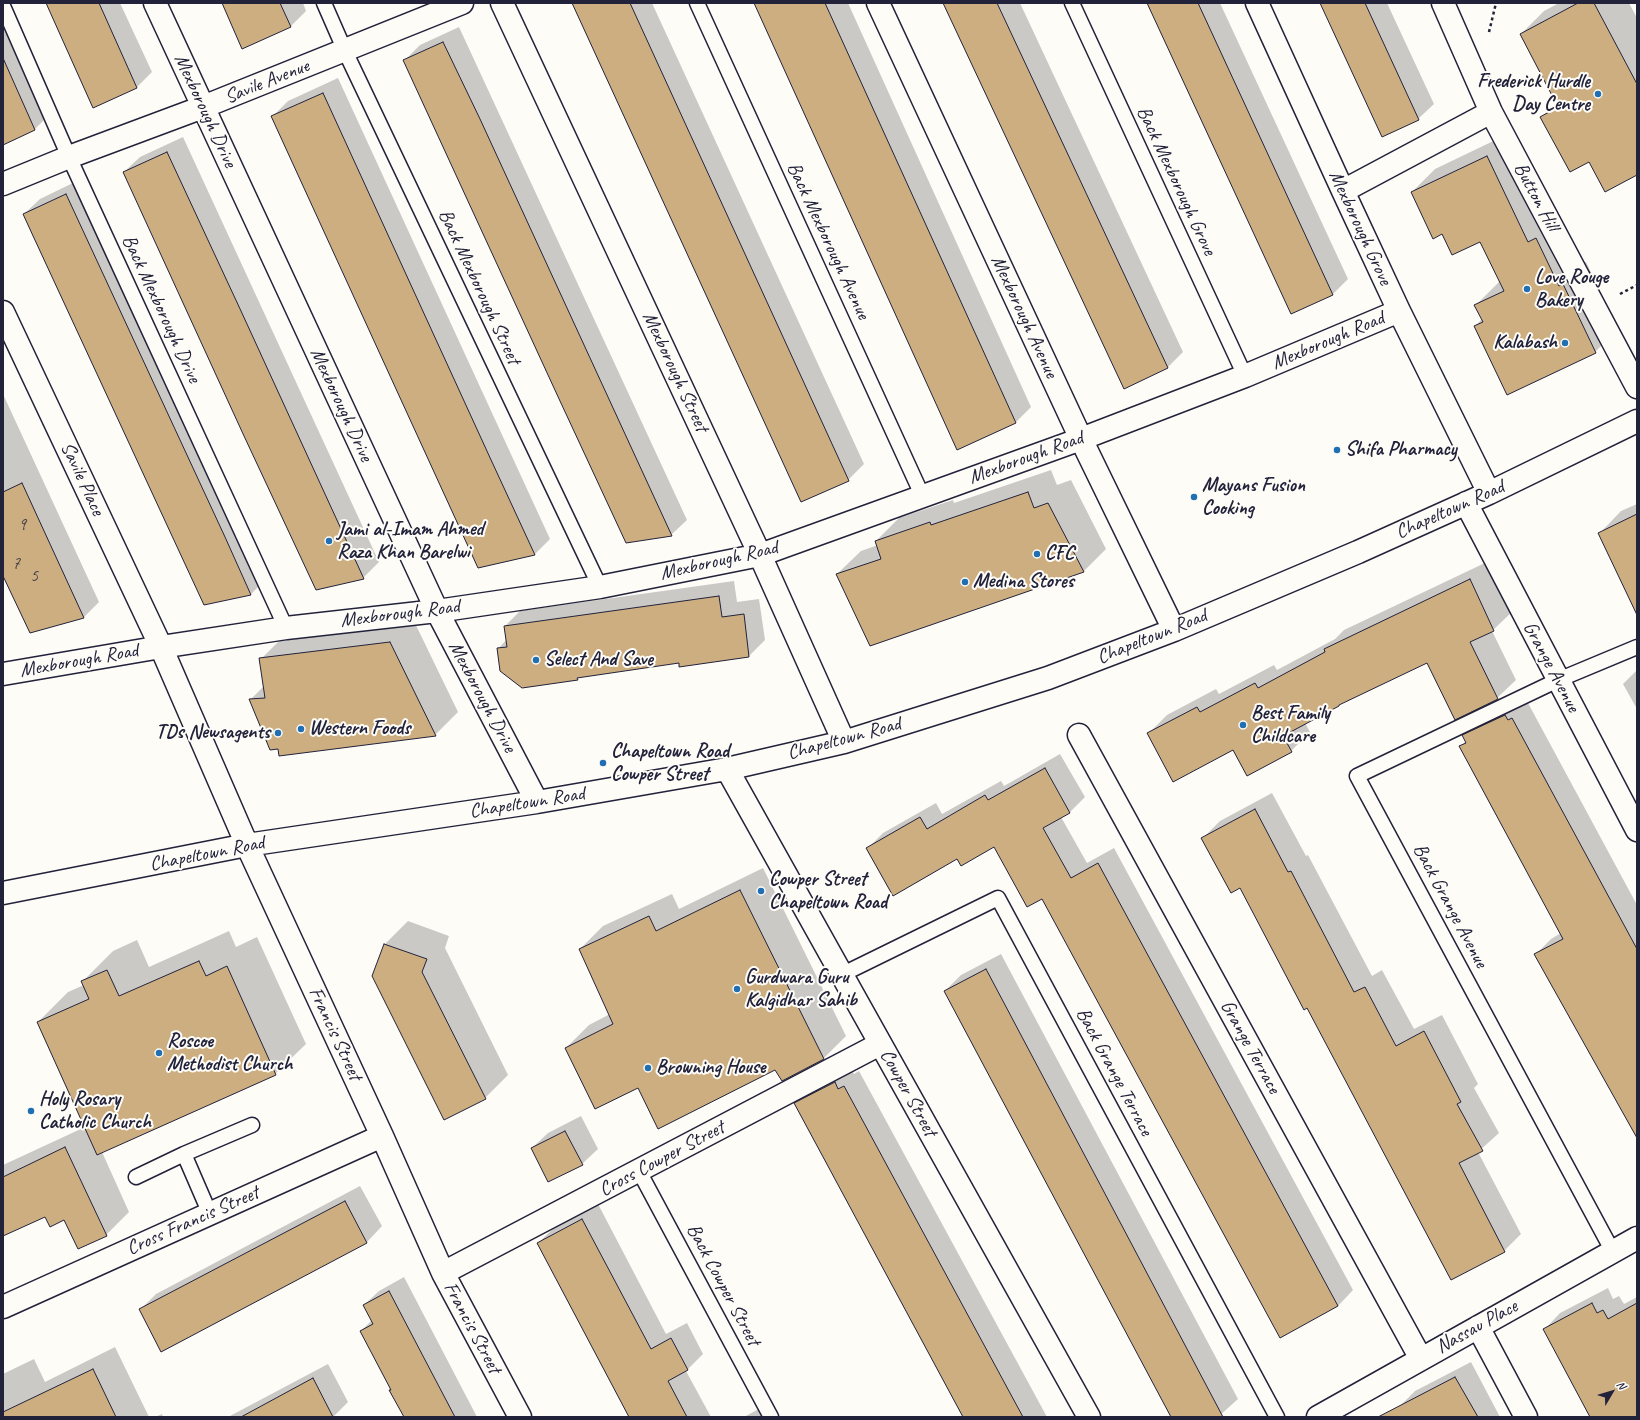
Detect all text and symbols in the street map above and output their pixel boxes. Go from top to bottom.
street label: Mexborough Drive [168,51,242,171]
street label: Savile Avenue [221,54,313,110]
place label: Frederick Hurdle Day Centre [1477,70,1590,117]
marker: Frederick Hurdle Day Centre [1593,89,1603,99]
street label: Back Mexborough Grove [1131,103,1221,259]
street label: Back Mexborough Avenue [781,159,875,323]
street label: Button Hill [1508,159,1564,235]
street label: Mexborough Grove [1323,167,1397,289]
street label: Back Mexborough Street [433,206,525,368]
street label: Back Mexborough Drive [116,231,206,387]
street label: Mexborough Avenue [985,252,1063,382]
place label: Love Rouge Bakery [1535,266,1608,313]
marker: Love Rouge Bakery [1522,284,1532,294]
street label: Mexborough Road [1268,307,1388,375]
street label: Mexborough Street [637,308,713,436]
place label: Kalabash [1493,331,1557,355]
marker: Kalabash [1560,338,1570,348]
street label: Mexborough Drive [304,345,378,465]
street label: Mexborough Road [966,426,1086,490]
place label: Shifa Pharmacy [1345,438,1457,462]
street label: Savile Place [55,439,109,519]
marker: Shifa Pharmacy [1332,445,1342,455]
place label: Mayans Fusion Cooking [1202,474,1305,521]
street label: Chapeltown Road [1392,475,1508,545]
marker: Mayans Fusion Cooking [1189,492,1199,502]
house number: 9 [18,514,26,536]
place label: Jami al-Imam Ahmed Raza Khan Barelwi [337,518,483,565]
marker: Jami al-Imam Ahmed Raza Khan Barelwi [324,536,334,546]
street label: Mexborough Road [658,536,780,586]
place label: CFC [1045,542,1074,566]
marker: CFC [1032,549,1042,559]
house number: 7 [12,553,20,575]
house number: 5 [30,565,38,587]
place label: Medina Stores [973,570,1074,594]
marker: Medina Stores [960,577,970,587]
street label: Mexborough Road [339,595,461,633]
street label: Chapeltown Road [1094,604,1210,670]
street label: Grange Avenue [1517,618,1585,716]
street label: Mexborough Drive [443,637,521,757]
street label: Mexborough Road [18,639,140,683]
place label: Select And Save [544,648,653,672]
marker: Select And Save [531,655,541,665]
place label: Best Family Childcare [1251,702,1330,749]
street label: Chapeltown Road [785,712,903,766]
place label: Western Foods [309,717,410,741]
marker: Best Family Childcare [1238,720,1248,730]
place label: TDs Newsagents [156,721,270,745]
marker: Western Foods [296,724,306,734]
marker: TDs Newsagents [273,728,283,738]
place label: Chapeltown Road Cowper Street [611,740,729,787]
marker: Chapeltown Road Cowper Street [598,758,608,768]
street label: Chapeltown Road [468,782,586,824]
street label: Chapeltown Road [148,831,266,877]
street label: Back Grange Avenue [1407,840,1493,972]
place label: Cowper Street Chapeltown Road [769,868,887,915]
marker: Cowper Street Chapeltown Road [756,886,766,896]
place label: Gurdwara Guru Kalgidhar Sahib [745,966,857,1013]
street label: Francis Street [303,984,367,1084]
marker: Gurdwara Guru Kalgidhar Sahib [732,984,742,994]
street label: Grange Terrace [1214,996,1286,1098]
street label: Back Grange Terrace [1070,1004,1158,1140]
place label: Roscoe Methodist Church [167,1030,292,1077]
street label: Cowper Street [874,1045,942,1141]
marker: Roscoe Methodist Church [154,1048,164,1058]
place label: Browning House [656,1056,765,1080]
marker: Browning House [643,1063,653,1073]
place label: Holy Rosary Catholic Church [39,1088,151,1135]
marker: Holy Rosary Catholic Church [26,1106,36,1116]
street label: Cross Cowper Street [595,1116,729,1202]
street label: Cross Francis Street [123,1181,263,1261]
street label: Back Cowper Street [681,1220,765,1350]
street label: Francis Street [438,1278,506,1378]
street label: Nassau Place [1432,1295,1522,1359]
north arrow [1592,1372,1632,1412]
text: N [1614,1378,1629,1392]

